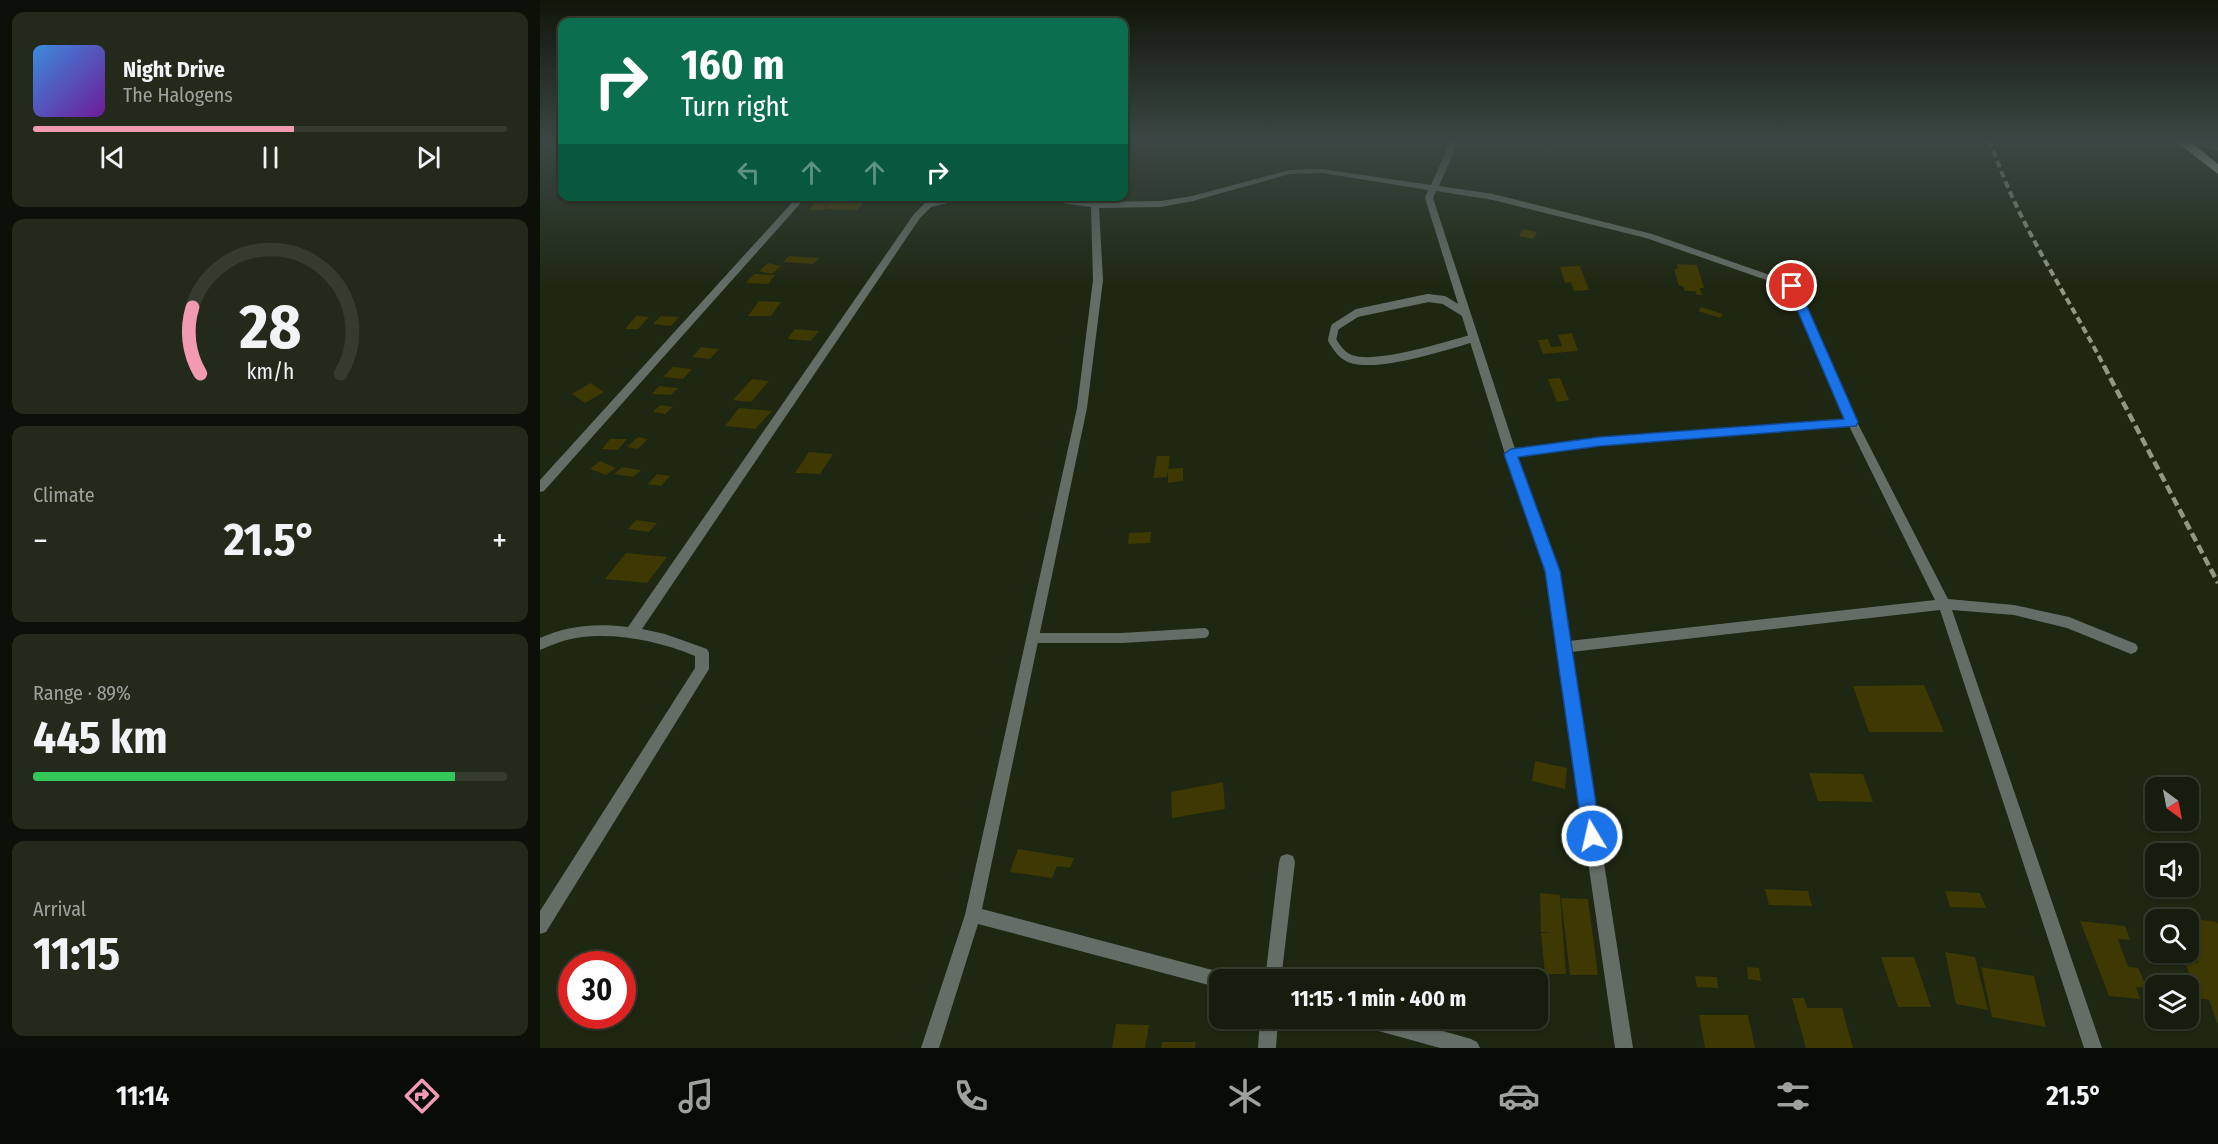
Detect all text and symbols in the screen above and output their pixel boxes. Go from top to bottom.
text: 160 m [681,40,784,90]
icon: right [582,42,660,120]
text: Night Drive [123,56,225,83]
text: The Halogens [123,83,233,107]
text: Turn right [681,91,789,123]
icon: previous [96,141,129,174]
icon: pause [254,141,287,174]
icon: next [412,141,445,174]
icon: left [732,156,765,189]
icon: ahead [795,156,828,189]
icon: ahead [858,156,891,189]
icon: right [921,156,954,189]
pin [1766,260,1817,311]
icon: arrive [1775,269,1808,302]
text: 28 [238,290,301,365]
text: km/h [246,359,294,385]
text: Climate [33,483,95,507]
text: 21.5° [224,513,316,567]
text: − [33,521,48,561]
text: + [492,521,507,561]
text: Range · 89% [33,681,131,705]
text: 445 km [33,711,168,765]
north arrow [2145,777,2199,831]
map controls [2145,777,2199,1029]
position arrow [1560,804,1624,868]
button: sound [2145,843,2199,897]
text: Arrival [33,897,86,921]
button: search [2145,909,2199,963]
text: 11:15 [33,927,120,981]
speed limit sign: 30 [558,951,636,1029]
button: layers [2145,975,2199,1029]
text: 11:15 · 1 min · 400 m [1291,985,1466,1012]
icon: directions [401,1075,443,1117]
icon: music [675,1075,717,1117]
icon: phone [950,1075,992,1117]
icon: climate [1224,1075,1266,1117]
icon: car [1498,1075,1540,1117]
icon: filters [1772,1075,1814,1117]
text: 11:14 [116,1080,169,1112]
text: 21.5° [2046,1080,2102,1112]

